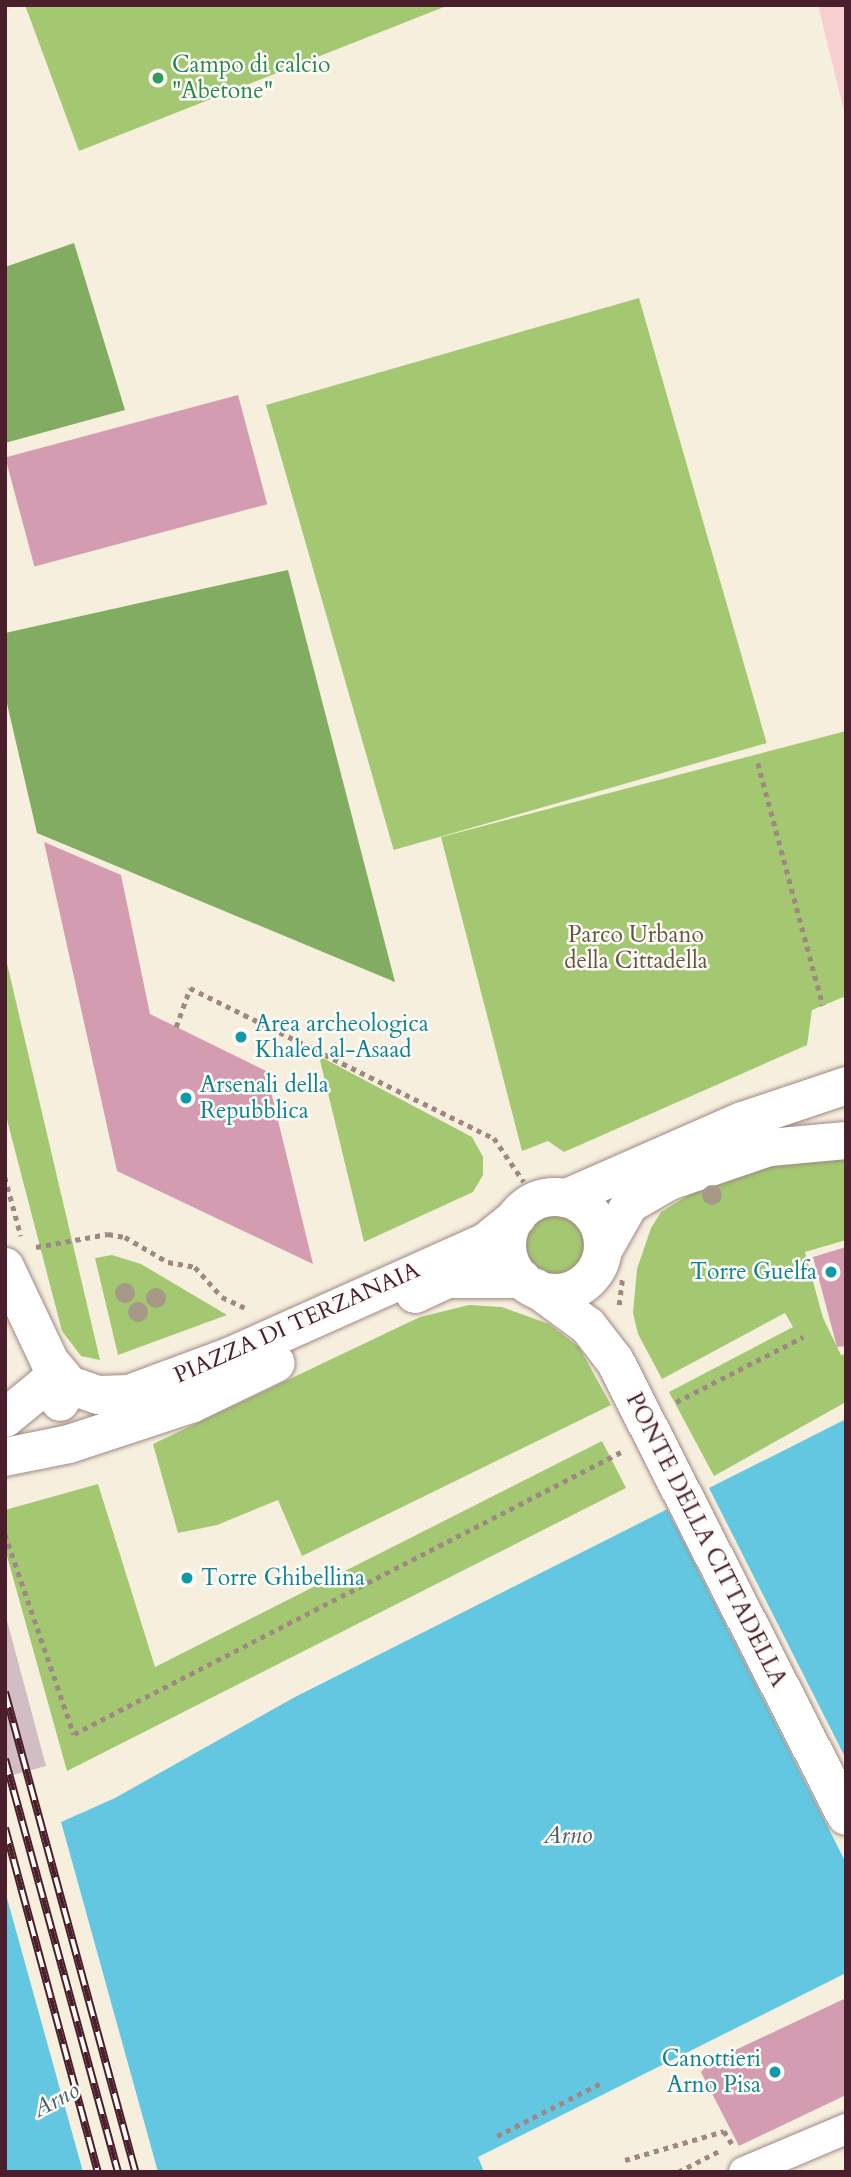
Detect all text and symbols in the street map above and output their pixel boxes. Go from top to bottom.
place label: Campo di calcio "Abetone" [172,51,330,105]
marker: Campo di calcio "Abetone" [150,70,166,86]
park label: Parco Urbano della Cittadella [564,921,708,975]
place label: Area archeologica Khaled al-Asaad [255,1010,429,1064]
marker: Area archeologica Khaled al-Asaad [233,1029,249,1045]
place label: Arsenali della Repubblica [200,1071,329,1125]
marker: Arsenali della Repubblica [178,1090,194,1106]
street label: PIAZZA DI TERZANAIA [170,1256,424,1390]
place label: Torre Guelfa [690,1258,817,1286]
marker: Torre Guelfa [823,1264,839,1280]
street label: PONTE DELLA CITTADELLA [620,1388,792,1692]
place label: Torre Ghibellina [201,1564,365,1592]
marker: Torre Ghibellina [179,1570,195,1586]
water label: Arno [544,1822,592,1850]
place label: Canottieri Arno Pisa [662,2045,761,2099]
marker: Canottieri Arno Pisa [767,2064,783,2080]
water label: Arno [28,2076,84,2124]

